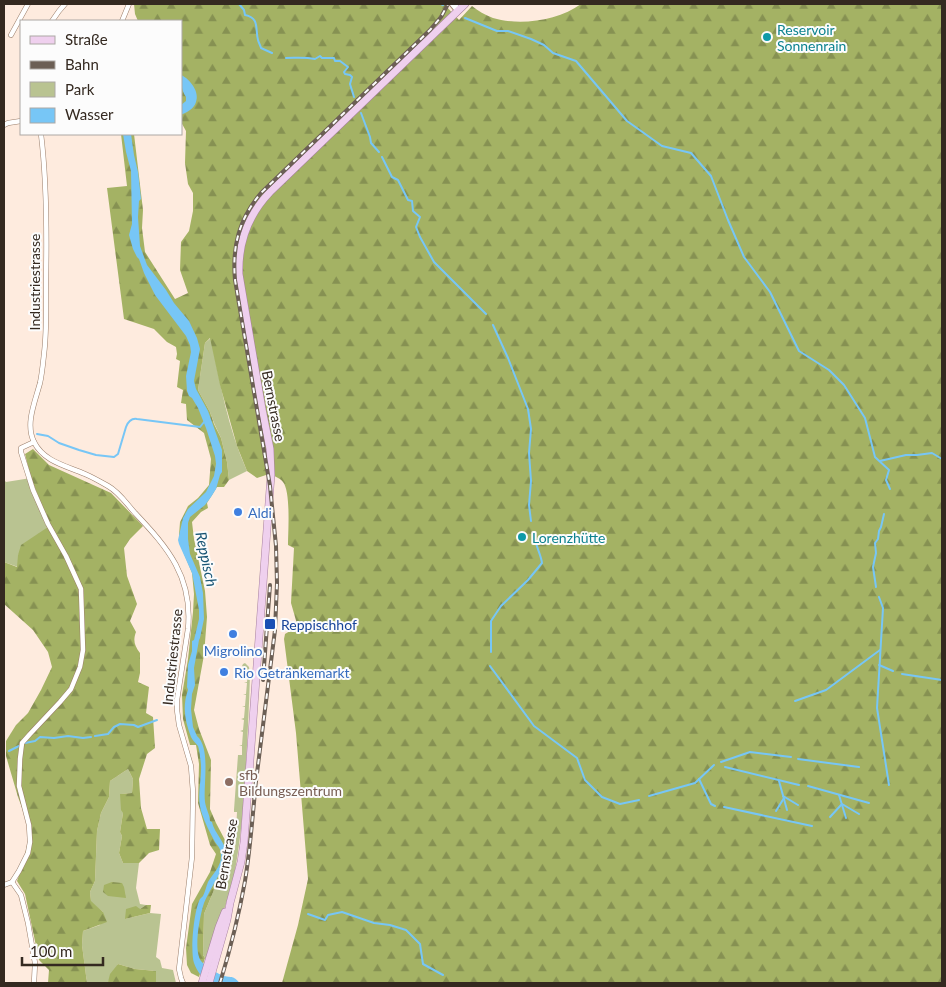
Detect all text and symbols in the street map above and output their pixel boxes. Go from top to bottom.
legend [20,20,182,135]
place label: Reservoir Sonnenrain [777,21,846,54]
text: Straße [65,30,108,48]
marker: Reservoir Sonnenrain [761,31,773,43]
text: Bahn [65,55,99,73]
text: Park [65,80,95,98]
text: Wasser [65,105,114,123]
street label: Industriestrasse [26,234,43,330]
street label: Bernstrasse [259,369,289,443]
place label: Aldi [248,504,272,521]
marker: Aldi [232,506,244,518]
place label: Lorenzhütte [532,529,606,546]
water label: Reppisch [192,530,222,588]
marker: Lorenzhütte [516,531,528,543]
street label: Industriestrasse [158,608,186,706]
place label: Reppischhof [281,616,357,633]
marker: Reppischhof [263,617,277,631]
marker: Migrolino [227,628,239,640]
place label: Migrolino [204,642,262,659]
place label: Rio Getränkemarkt [234,664,350,681]
marker: Rio Getränkemarkt [218,666,230,678]
place label: sfb Bildungszentrum [239,766,342,799]
marker: sfb Bildungszentrum [223,776,235,788]
street label: Bernstrasse [211,817,241,891]
scale bar [22,934,104,966]
text: 100 m [30,942,72,960]

